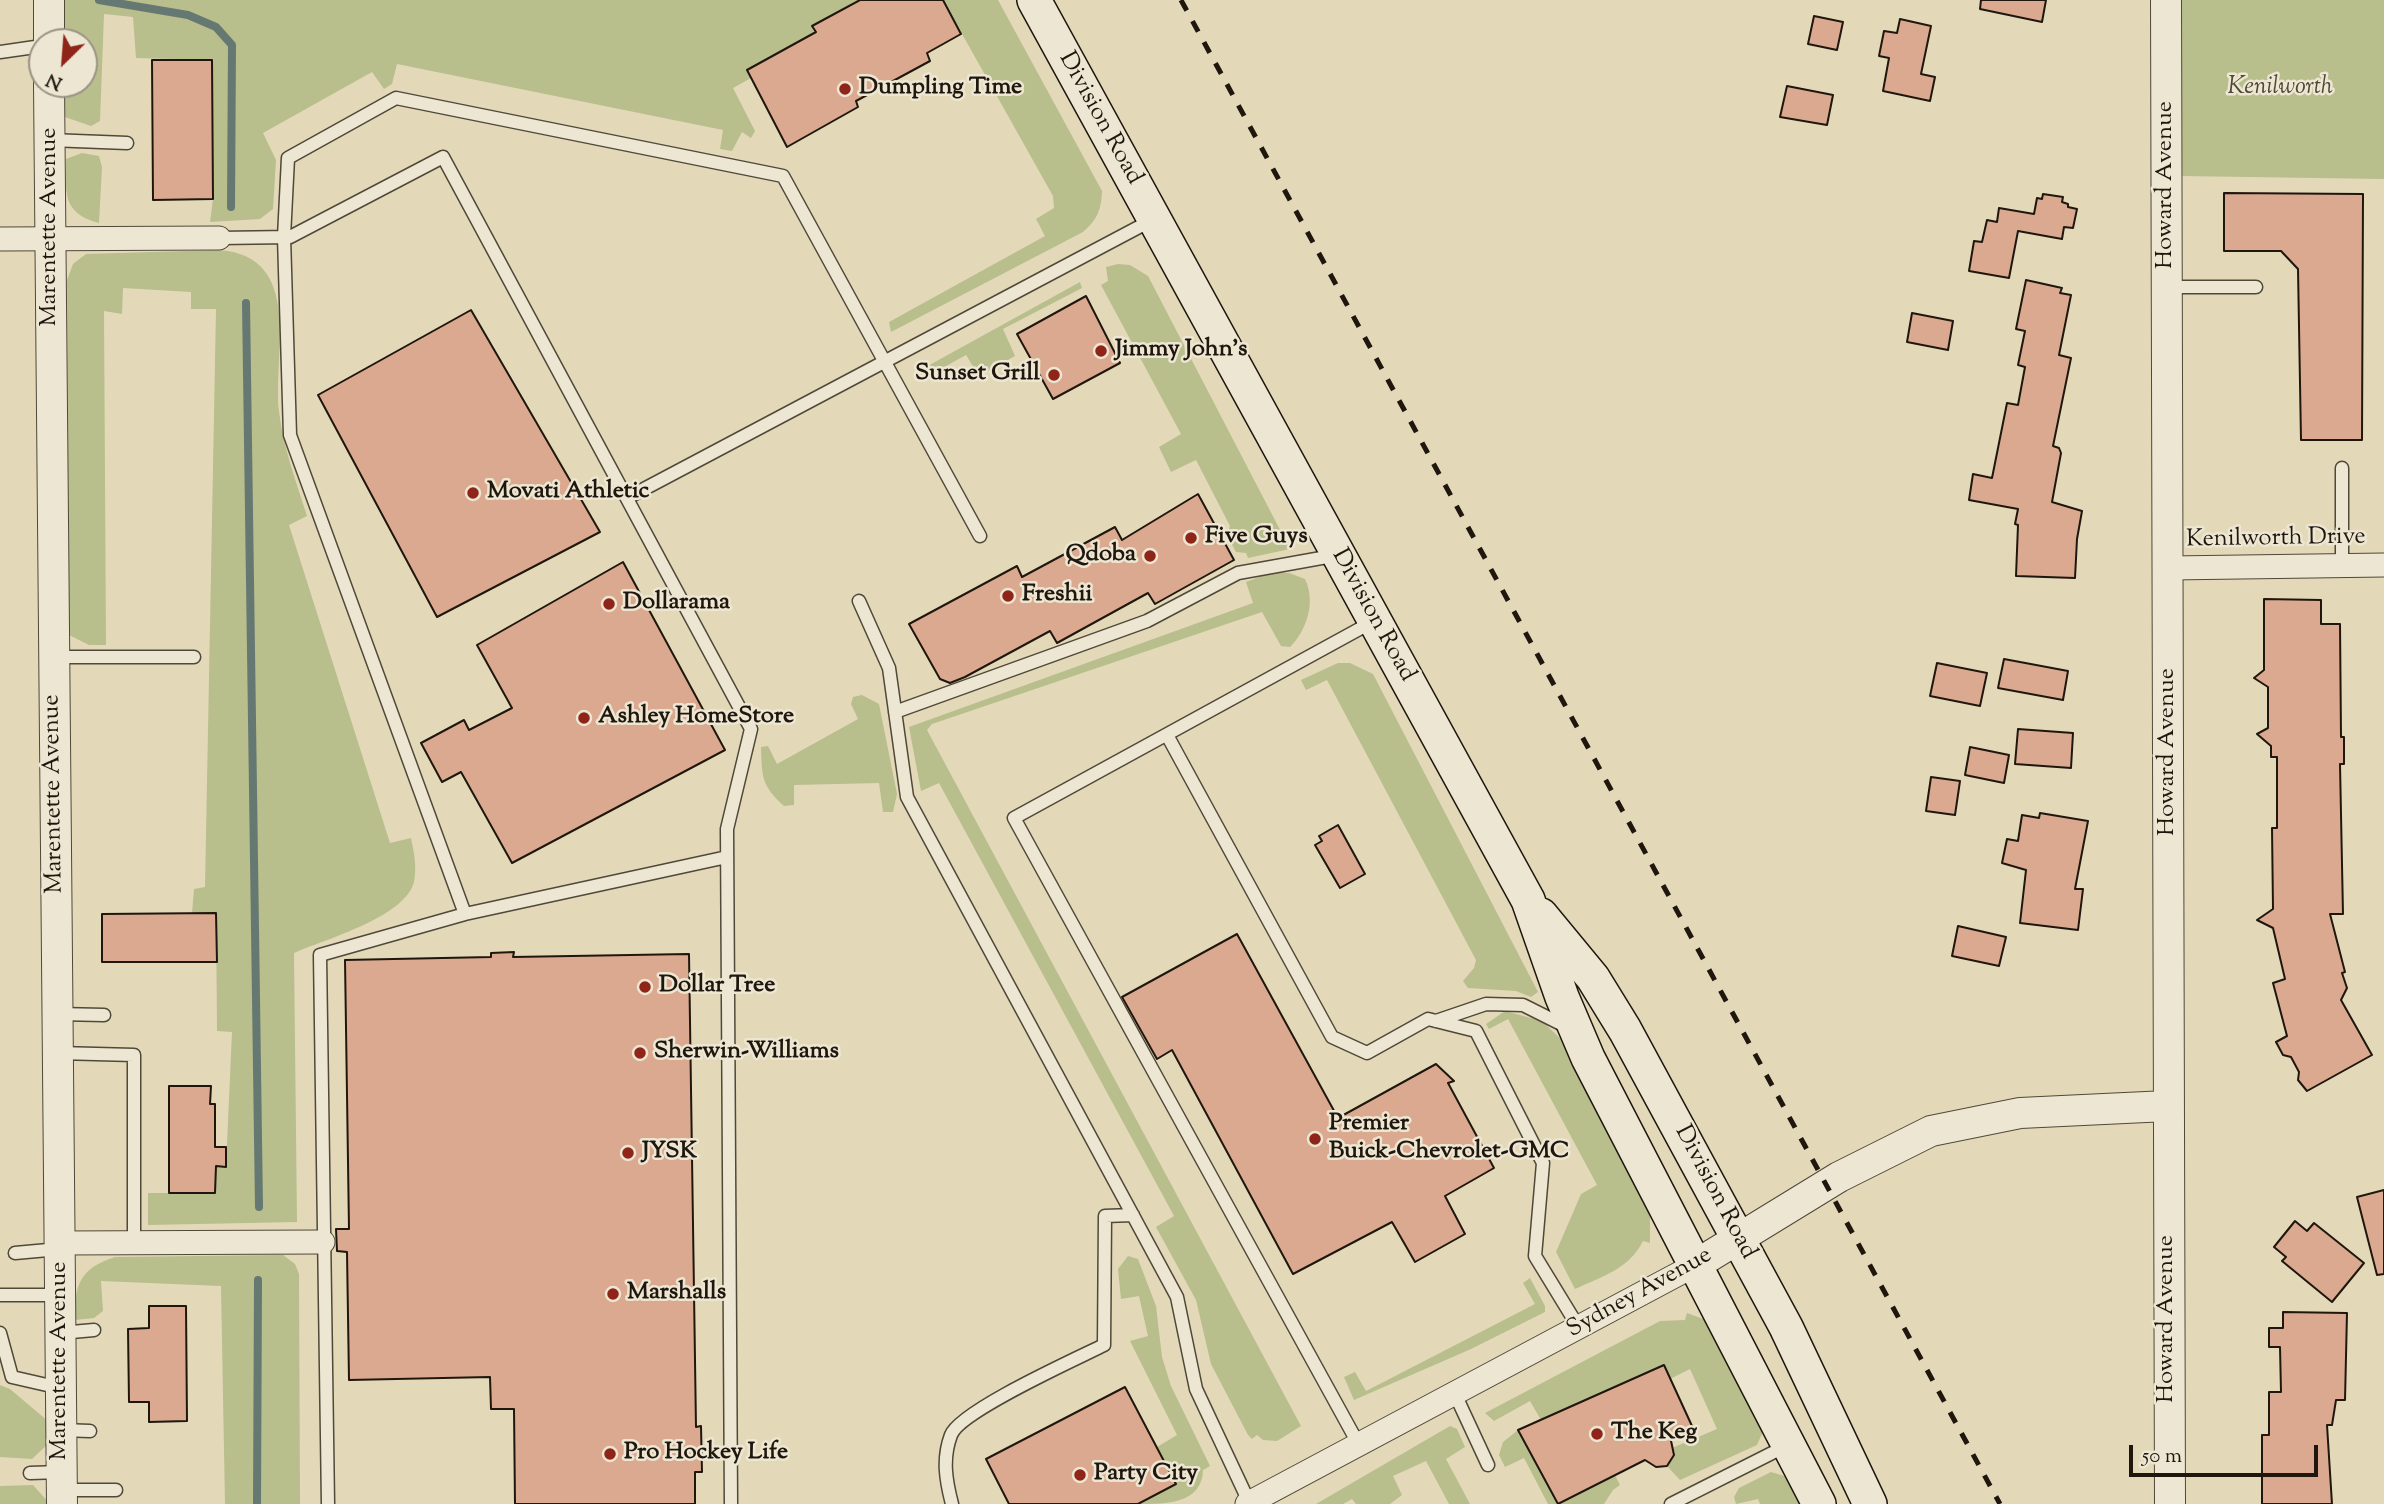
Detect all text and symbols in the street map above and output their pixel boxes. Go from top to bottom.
north arrow [28,28,98,98]
street label: Division Road [1051,47,1147,191]
text: N [42,65,67,96]
place label: Dumpling Time [859,75,1022,103]
park label: Kenilworth [2227,75,2333,103]
marker: Dumpling Time [837,81,853,97]
street label: Howard Avenue [2153,101,2181,269]
street label: Marentette Avenue [37,127,65,327]
place label: Jimmy John's [1115,337,1247,365]
marker: Jimmy John's [1093,343,1109,359]
place label: Sunset Grill [915,361,1040,389]
marker: Sunset Grill [1046,367,1062,383]
place label: Movati Athletic [487,479,649,507]
marker: Movati Athletic [465,485,481,501]
place label: Five Guys [1205,524,1308,552]
street label: Kenilworth Drive [2186,524,2366,556]
marker: Five Guys [1183,530,1199,546]
place label: Qdoba [1065,542,1136,570]
street label: Division Road [1324,544,1420,688]
marker: Qdoba [1142,548,1158,564]
place label: Freshii [1022,582,1092,610]
marker: Freshii [1000,588,1016,604]
place label: Dollarama [623,590,730,618]
marker: Dollarama [601,596,617,612]
street label: Howard Avenue [2155,668,2183,836]
street label: Marentette Avenue [39,694,71,894]
place label: Ashley HomeStore [598,704,794,732]
marker: Ashley HomeStore [576,710,592,726]
place label: Dollar Tree [659,973,775,1001]
marker: Dollar Tree [637,979,653,995]
place label: Sherwin-Williams [654,1039,839,1067]
marker: Sherwin-Williams [632,1045,648,1061]
place label: Premier Buick-Chevrolet-GMC [1329,1111,1569,1167]
street label: Division Road [1667,1121,1761,1265]
marker: Premier Buick-Chevrolet-GMC [1307,1131,1323,1147]
place label: JYSK [642,1139,697,1167]
marker: JYSK [620,1145,636,1161]
street label: Howard Avenue [2154,1235,2182,1403]
street label: Sydney Avenue [1562,1242,1718,1346]
street label: Marentette Avenue [47,1261,75,1461]
place label: Marshalls [627,1280,726,1308]
marker: Marshalls [605,1286,621,1302]
place label: The Keg [1611,1420,1697,1448]
marker: The Keg [1589,1426,1605,1442]
scale bar [2132,1430,2321,1474]
place label: Pro Hockey Life [624,1440,788,1468]
text: 50 m [2142,1442,2182,1472]
marker: Pro Hockey Life [602,1446,618,1462]
place label: Party City [1094,1461,1198,1489]
marker: Party City [1072,1467,1088,1483]

